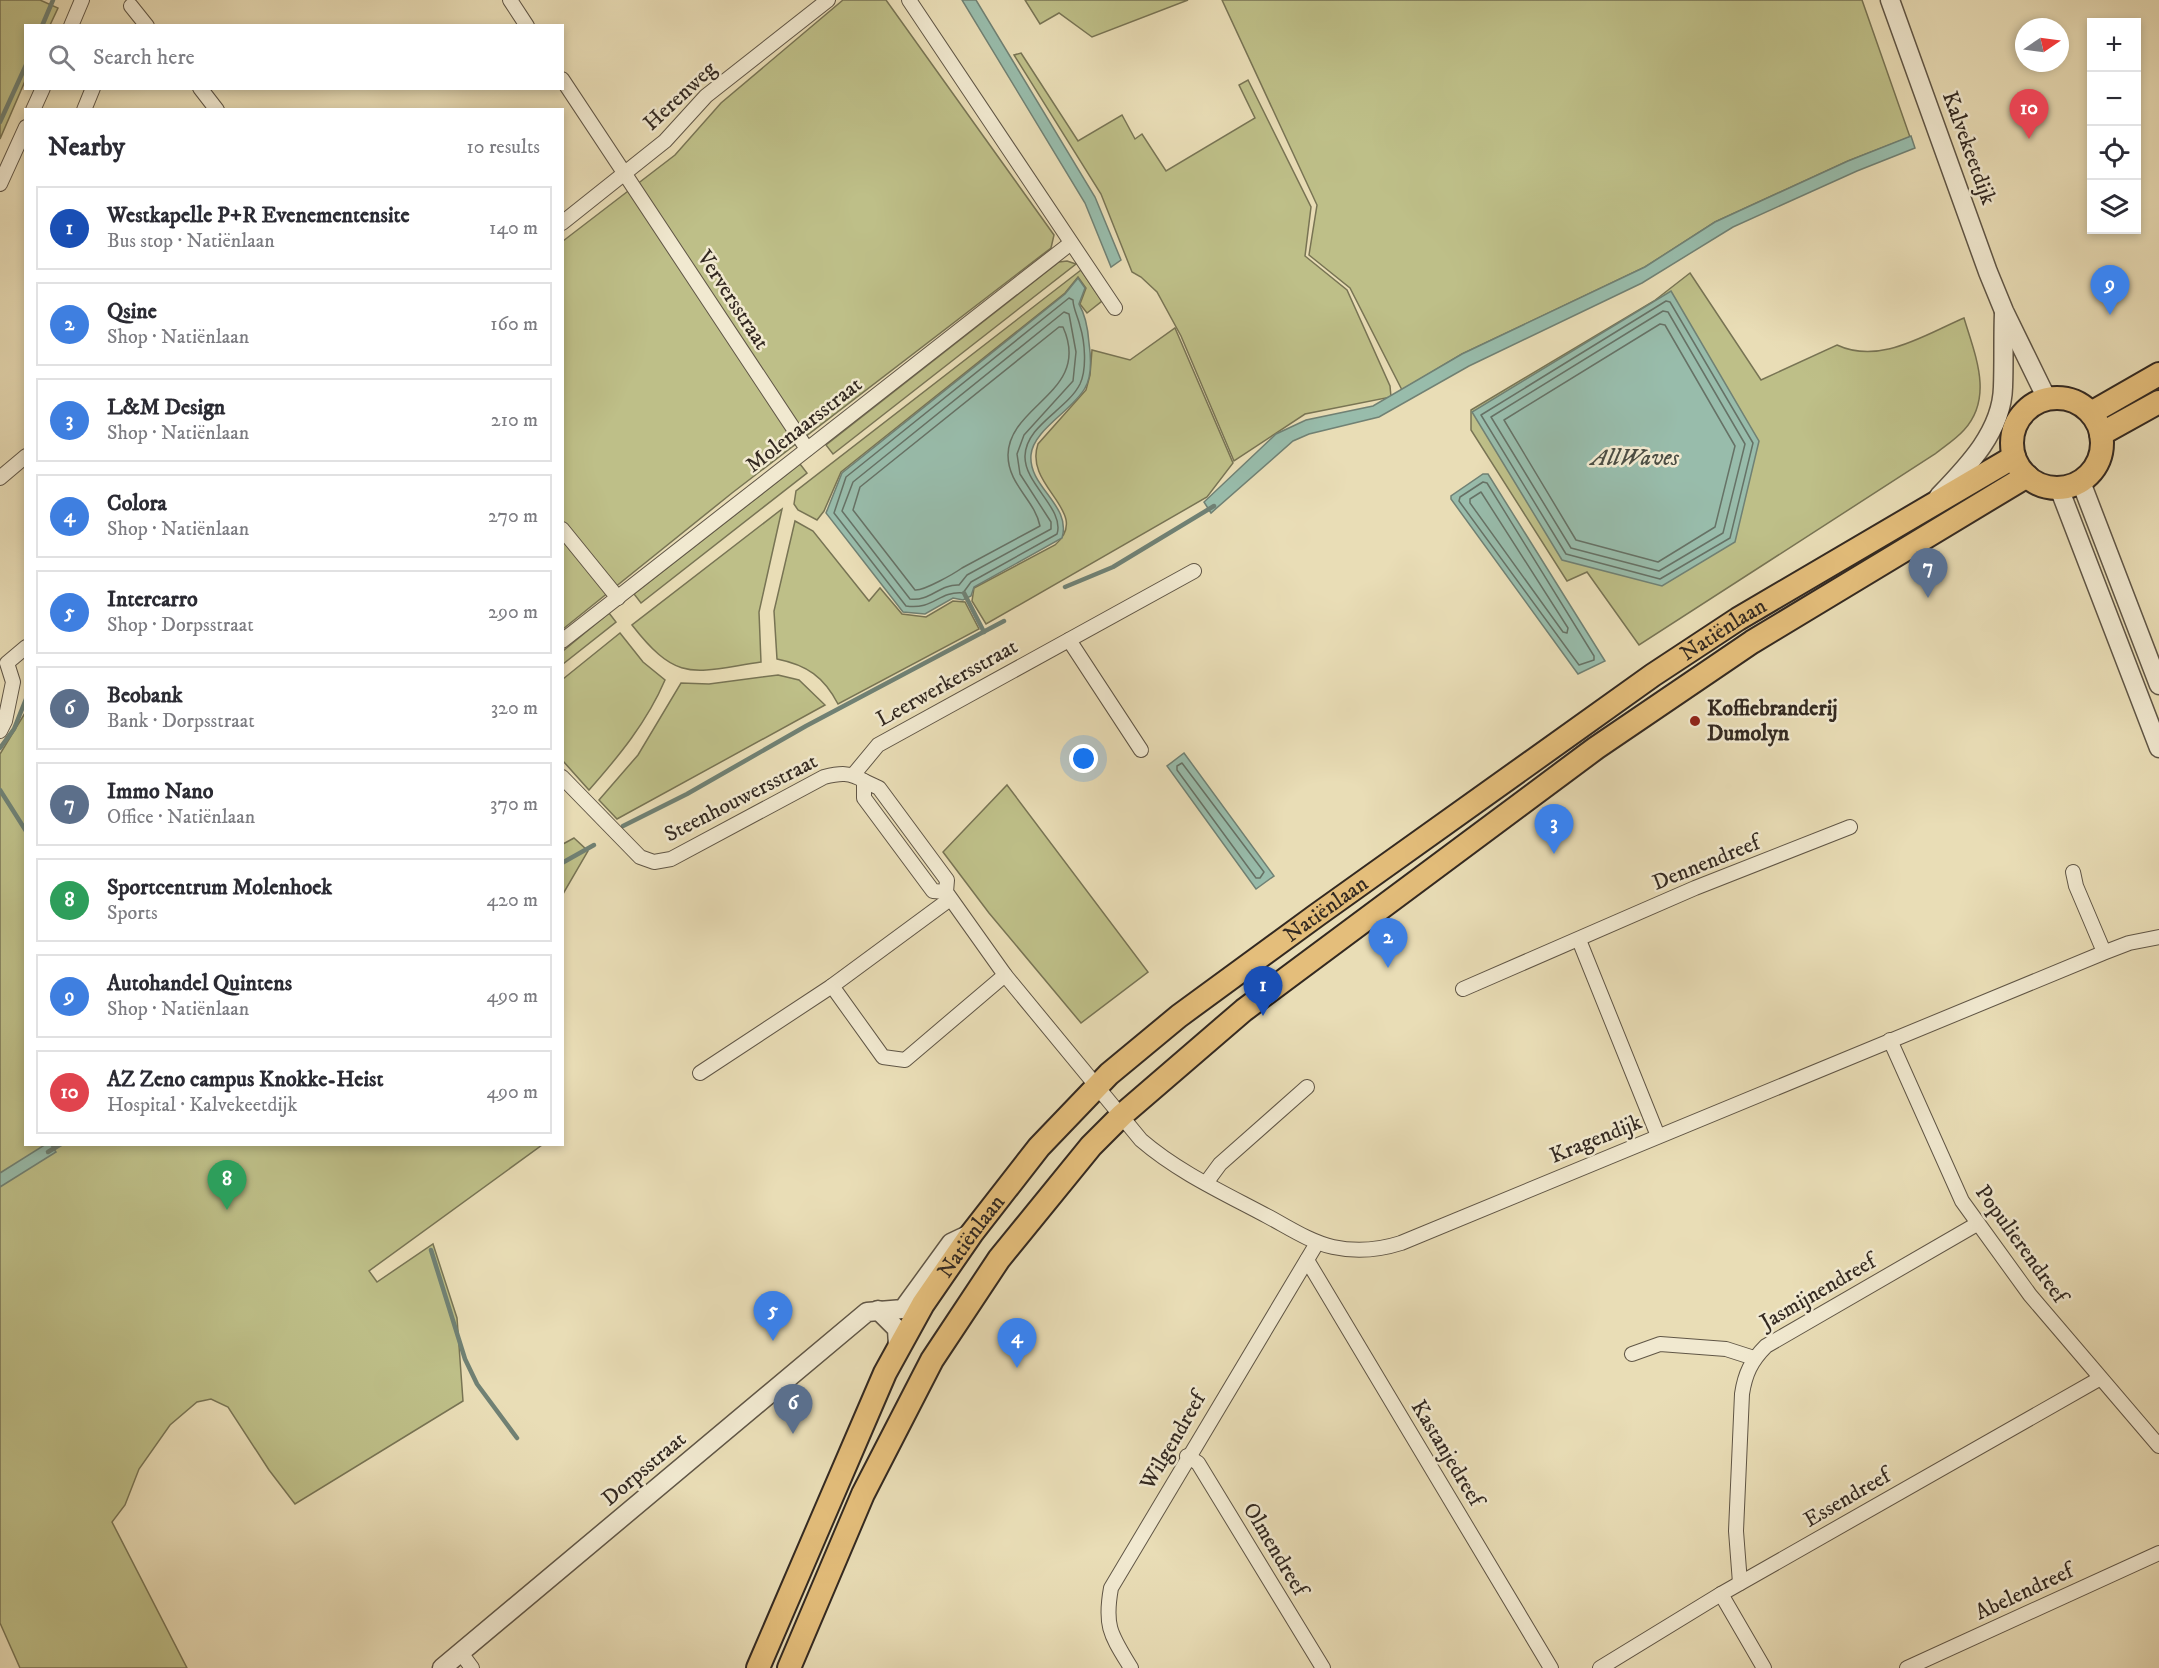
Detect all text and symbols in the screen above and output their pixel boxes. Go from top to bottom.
north arrow [2015,18,2069,72]
map controls [2087,18,2141,234]
button: + [2087,18,2141,72]
search box [24,24,564,90]
icon: search [45,41,78,74]
text: Search here [93,44,195,71]
street label: Herenweg [638,55,722,136]
button: − [2087,72,2141,126]
street label: Kalvekeetdijk [1936,88,2002,209]
pin: 10 [2010,90,2048,139]
button: locate [2087,126,2141,180]
text: Nearby [48,131,125,164]
text: 10 results [467,135,540,160]
button: layers [2087,180,2141,234]
text: Westkapelle P+R Evenementensite [107,202,410,229]
text: 1 [66,216,73,241]
text: 140 m [489,216,538,241]
text: Bus stop · Natiënlaan [107,229,275,254]
street label: Verversstraat [690,244,775,355]
pin: 9 [2090,266,2130,315]
text: Qsine [107,298,157,325]
text: 2 [65,312,74,337]
text: 160 m [490,312,538,337]
text: Shop · Natiënlaan [107,325,249,350]
street label: Molenaarsstraat [740,371,868,479]
text: L&M Design [107,394,225,421]
text: 3 [66,408,73,433]
text: 210 m [491,408,538,433]
text: Shop · Natiënlaan [107,421,249,446]
water label: AllWaves [1588,443,1679,473]
text: Colora [107,490,167,517]
text: 4 [64,504,75,529]
text: 270 m [488,504,538,529]
text: Shop · Natiënlaan [107,517,249,542]
pin: 7 [1908,548,1948,598]
text: Intercarro [107,586,198,613]
street label: Natiënlaan [1675,592,1772,667]
text: 5 [65,600,74,625]
text: 290 m [488,600,538,625]
text: Shop · Dorpsstraat [107,613,254,638]
street label: Leerwerkersstraat [872,633,1022,733]
text: Beobank [107,682,183,709]
place label: Koffiebranderij Dumolyn [1707,695,1838,747]
text: 6 [64,696,75,721]
text: 320 m [491,696,538,721]
text: Bank · Dorpsstraat [107,709,255,734]
marker: Koffiebranderij Dumolyn [1688,714,1702,728]
your location [1069,744,1098,773]
street label: Steenhouwersstraat [660,748,822,848]
text: Immo Nano [107,778,213,805]
text: 7 [64,792,75,817]
text: 370 m [490,792,538,817]
pin: 3 [1534,804,1574,854]
text: Office · Natiënlaan [107,805,255,830]
street label: Dennendreef [1648,828,1767,897]
street label: Natiënlaan [1279,869,1373,948]
text: Sportcentrum Molenhoek [107,874,332,901]
text: 8 [64,888,75,913]
text: 420 m [487,888,538,913]
text: Sports [107,901,158,926]
pin: 2 [1368,918,1408,968]
pin: 1 [1244,966,1282,1016]
text: Autohandel Quintens [107,970,292,997]
text: 9 [65,984,74,1009]
text: 490 m [486,984,538,1009]
text: Shop · Natiënlaan [107,997,249,1022]
text: AZ Zeno campus Knokke-Heist [107,1066,384,1093]
text: 10 [60,1080,79,1105]
text: 490 m [486,1080,538,1105]
text: Hospital · Kalvekeetdijk [107,1093,297,1118]
street label: Kragendijk [1546,1108,1646,1170]
pin: 8 [208,1160,246,1210]
street label: Populierendreef [1969,1180,2075,1311]
street label: Natiënlaan [932,1189,1011,1283]
street label: Jasmijnendreef [1754,1246,1884,1337]
pin: 5 [754,1292,792,1341]
pin: 4 [998,1318,1036,1368]
pin: 6 [774,1384,812,1434]
street label: Wilgendreef [1134,1384,1214,1495]
street label: Kastanjedreef [1405,1395,1491,1514]
street label: Dorpsstraat [596,1426,692,1512]
street label: Essendreef [1799,1461,1898,1533]
street label: Olmendreef [1237,1498,1315,1604]
street label: Abelendreef [1971,1556,2081,1626]

